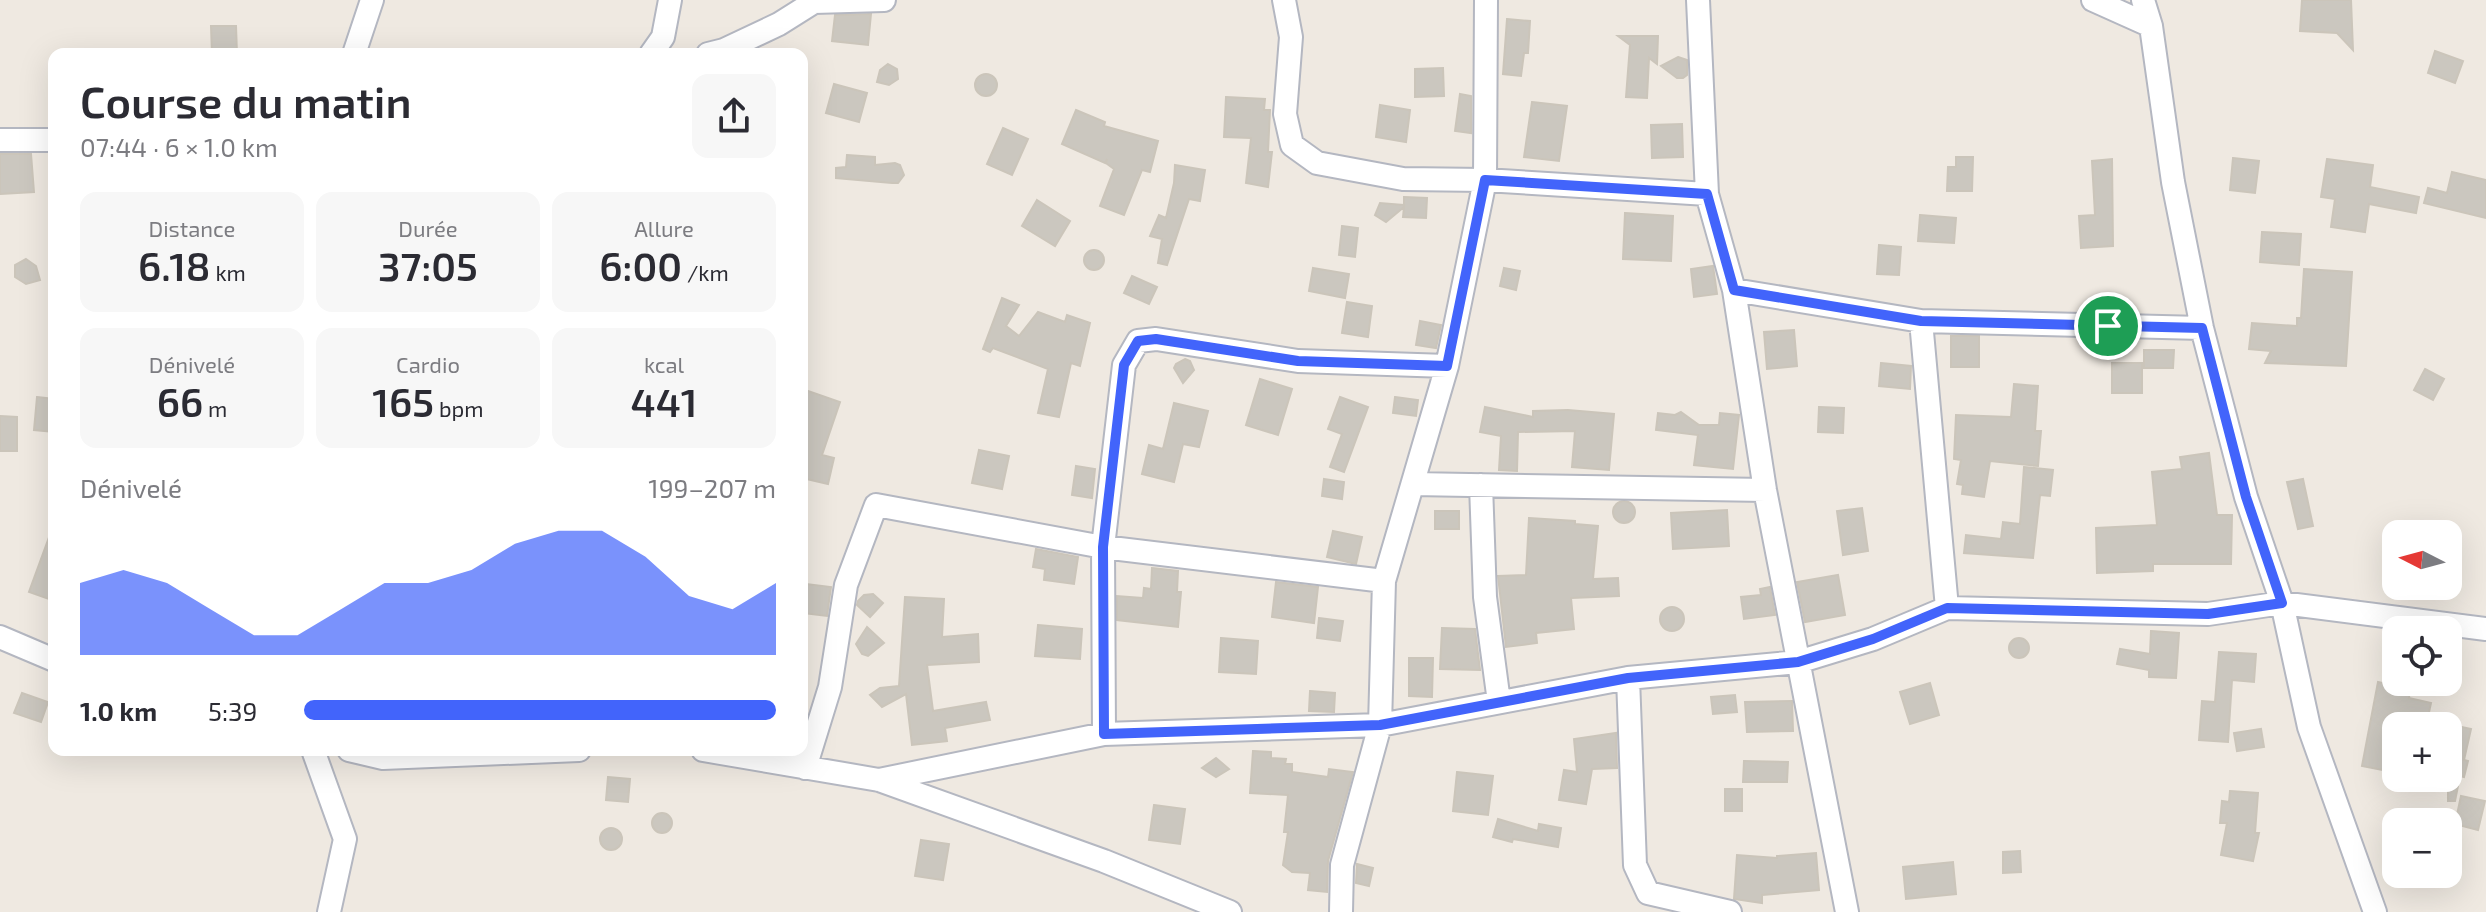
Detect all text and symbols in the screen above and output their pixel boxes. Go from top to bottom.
text: Course du matin [80,74,412,127]
button: share [692,74,776,158]
text: 07:44 · 6 × 1.0 km [80,131,278,162]
text: Distance [149,215,235,241]
text: Durée [398,215,458,241]
text: Allure [634,215,694,241]
text: 6.18 [138,241,211,289]
text: 37:05 [378,241,478,289]
text: 6:00 [599,241,682,289]
text: km [211,259,246,285]
text: /km [682,259,729,285]
pin [2074,292,2142,360]
icon: arrive [2086,304,2130,348]
text: Dénivelé [149,351,235,377]
text: Cardio [396,351,460,377]
text: kcal [644,351,684,377]
text: 66 [157,377,203,425]
text: 165 [372,377,434,425]
text: 441 [631,377,697,425]
text: m [203,395,227,421]
text: bpm [434,395,484,421]
text: Dénivelé [80,472,182,503]
text: 199–207 m [648,472,776,503]
north arrow [2382,520,2462,600]
map controls [2382,520,2462,888]
button: locate [2382,616,2462,696]
text: 1.0 km [80,695,157,726]
text: 5:39 [208,695,257,726]
button: + [2382,712,2462,792]
button: − [2382,808,2462,888]

